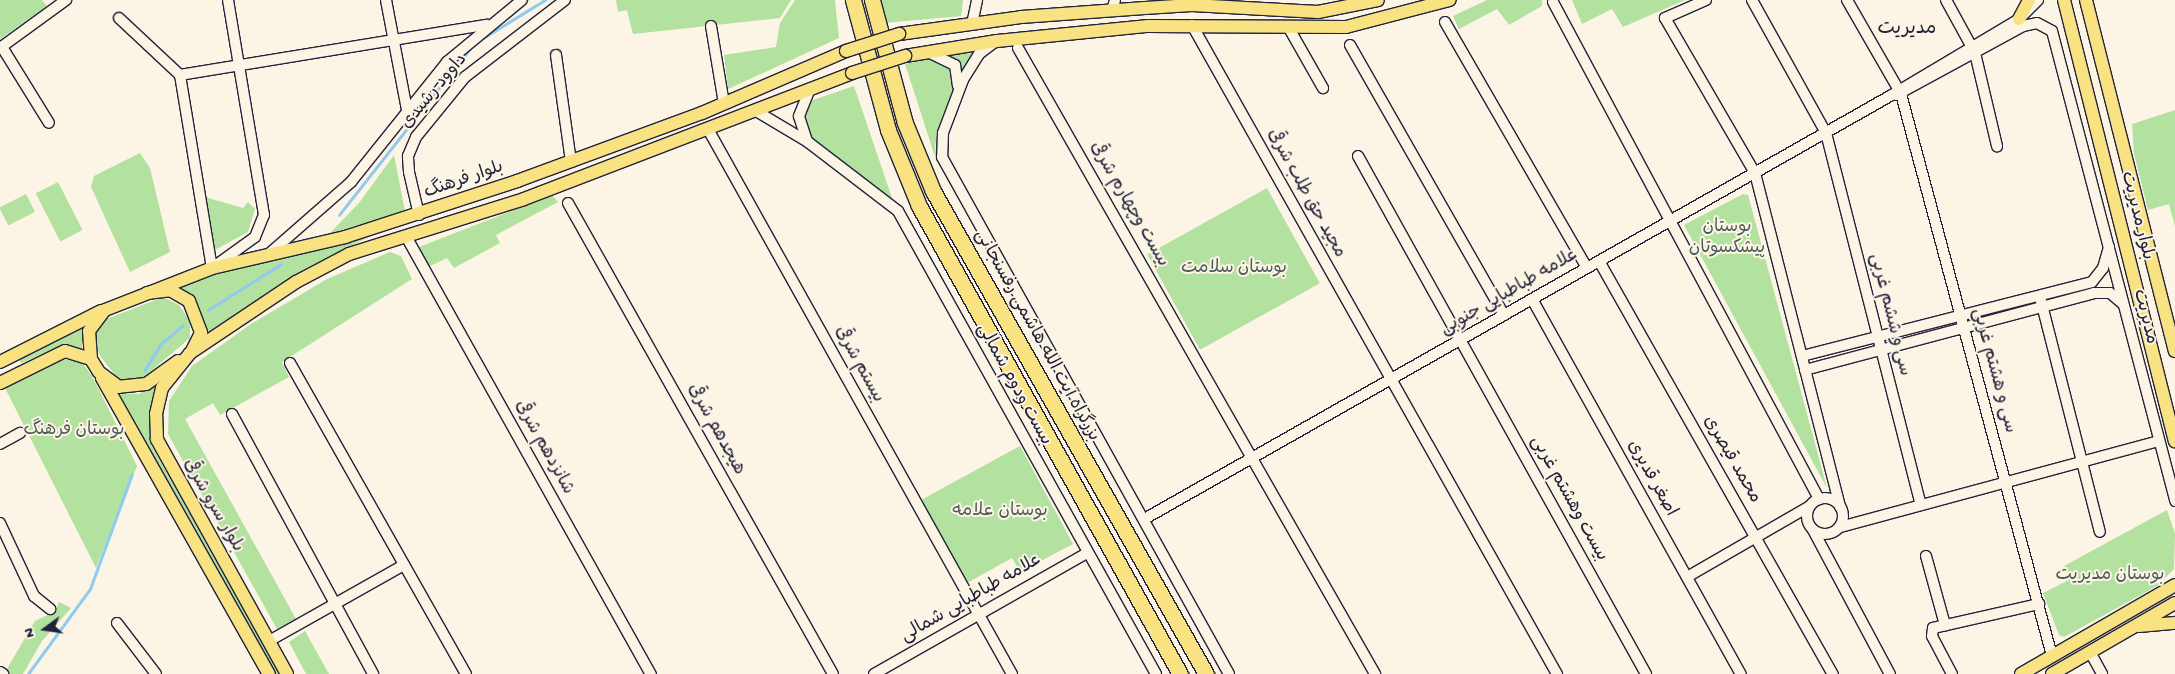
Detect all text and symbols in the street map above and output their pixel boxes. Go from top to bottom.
district label: مدیریت [1878,19,1936,41]
street label: داوود رشیدی [397,50,473,134]
street label: مجید حق طلب شرقی [1261,126,1349,262]
street label: بیست وچهارم شرقی [1083,138,1173,272]
street label: بلوار فرهنگ [422,157,506,205]
street label: بلوار مدیریت [2115,170,2157,262]
park label: بوستان پیشکسوتان [1689,218,1765,260]
street label: بزرگراه آیت الله هاشمی رفسنجانی [969,226,1103,446]
street label: علامه طباطبایی جنوبی [1437,245,1583,341]
street label: سی و ششم غربی [1863,252,1915,378]
park label: بوستان سلامت [1181,258,1287,280]
street label: مدیریت [2127,287,2161,347]
street label: سی و هشتم غربی [1966,306,2020,436]
street label: بیست ودوم شمالی [971,320,1055,450]
street label: بیستم شرقی [828,323,888,407]
street label: هیجدهم شرقی [681,381,749,479]
street label: شانزدهم شرقی [508,397,578,499]
street label: محمد قیصری [1697,412,1765,508]
park label: بوستان فرهنگ [23,420,125,442]
street label: بیست وهشتم غربی [1525,432,1611,566]
street label: اصغر قدیری [1621,437,1681,521]
street label: بلوار سرو شرقی [177,455,247,557]
park label: بوستان علامه [952,501,1048,523]
street label: علامه طباطبایی شمالی [897,550,1047,648]
park label: بوستان مدیریت [2055,565,2165,587]
north arrow [20,604,70,654]
text: N [21,626,39,639]

